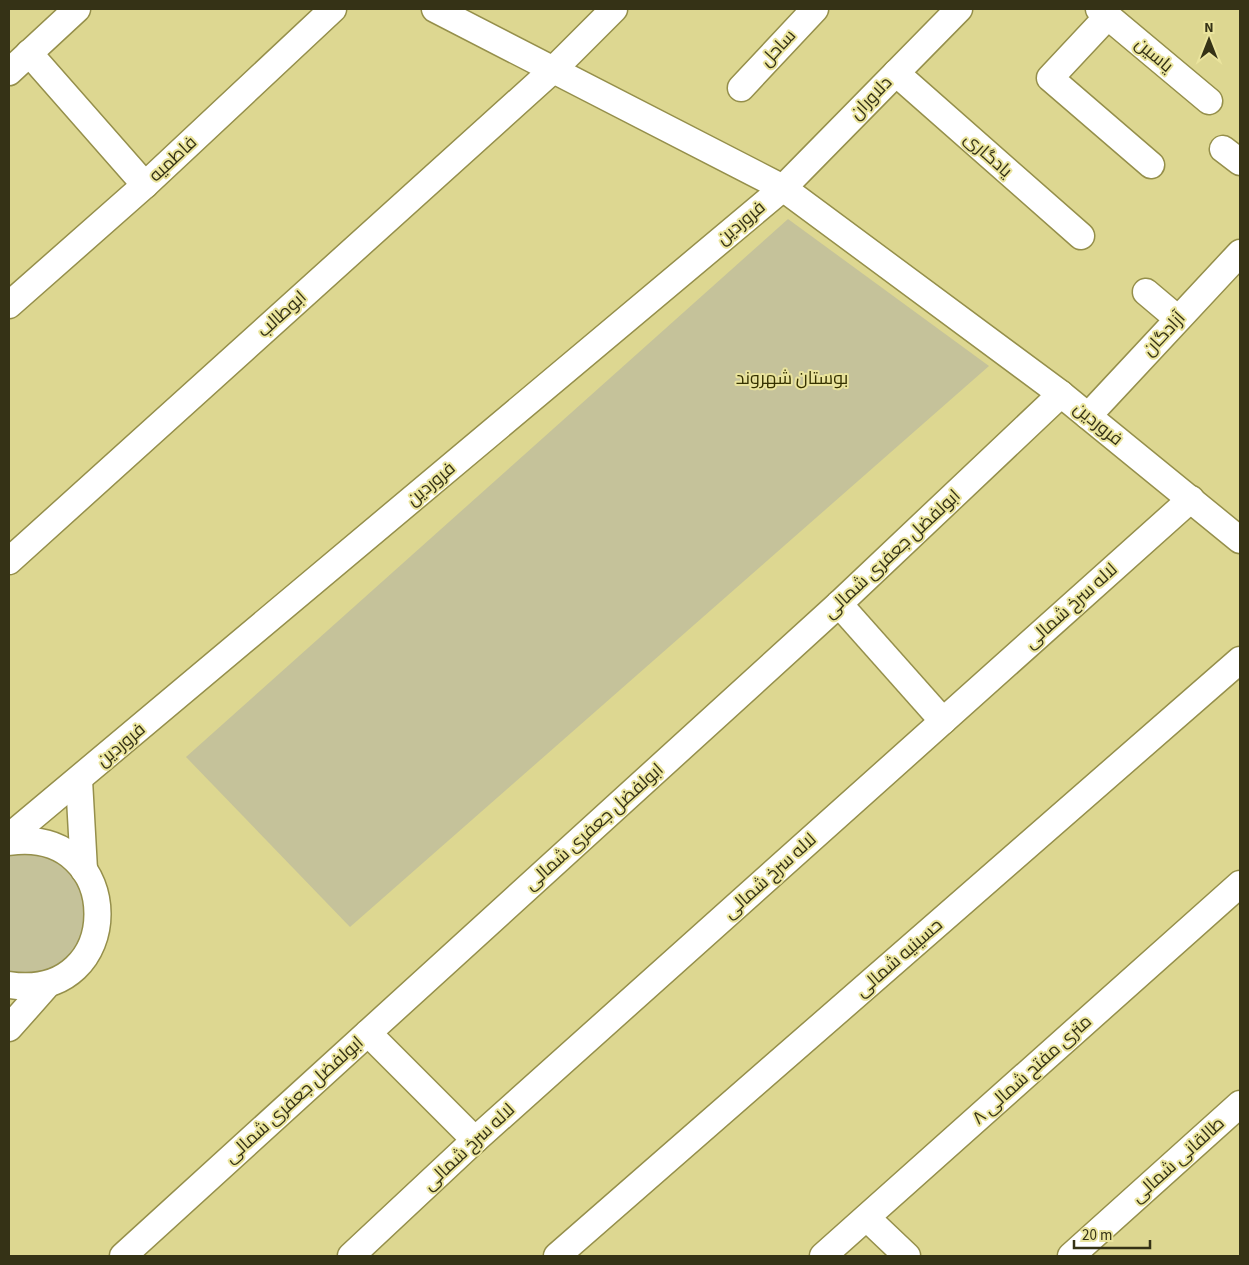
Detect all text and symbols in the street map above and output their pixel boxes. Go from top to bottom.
north arrow [1184,15,1234,65]
text: N [1204,18,1214,38]
street label: ساحل [754,24,802,72]
street label: یاسین [1130,32,1179,78]
street label: دلاوران [844,71,898,125]
street label: یادگاری [958,127,1018,184]
street label: فاطمیه [143,130,203,188]
street label: فروردین [711,195,771,251]
street label: ابوطالب [252,285,312,343]
street label: آزادگان [1137,306,1191,362]
park label: بوستان شهروند [736,366,848,391]
street label: فروردین [1068,396,1128,452]
street label: فروردین [401,456,461,512]
street label: ابولفضل جعفری شمالی [818,484,966,624]
street label: لاله سرخ شمالی [1019,557,1123,655]
street label: فروردین [91,717,151,773]
street label: ابولفضل جعفری شمالی [519,758,669,896]
street label: لاله سرخ شمالی [718,827,822,925]
street label: حسینیه شمالی [850,913,948,1003]
street label: ۸ متری مفتح شمالی [967,1009,1097,1131]
street label: ابولفضل جعفری شمالی [219,1031,369,1169]
street label: لاله سرخ شمالی [417,1098,521,1196]
street label: طالقانی شمالی [1126,1111,1230,1209]
scale bar [1074,1218,1150,1250]
text: 20 m [1082,1225,1112,1246]

